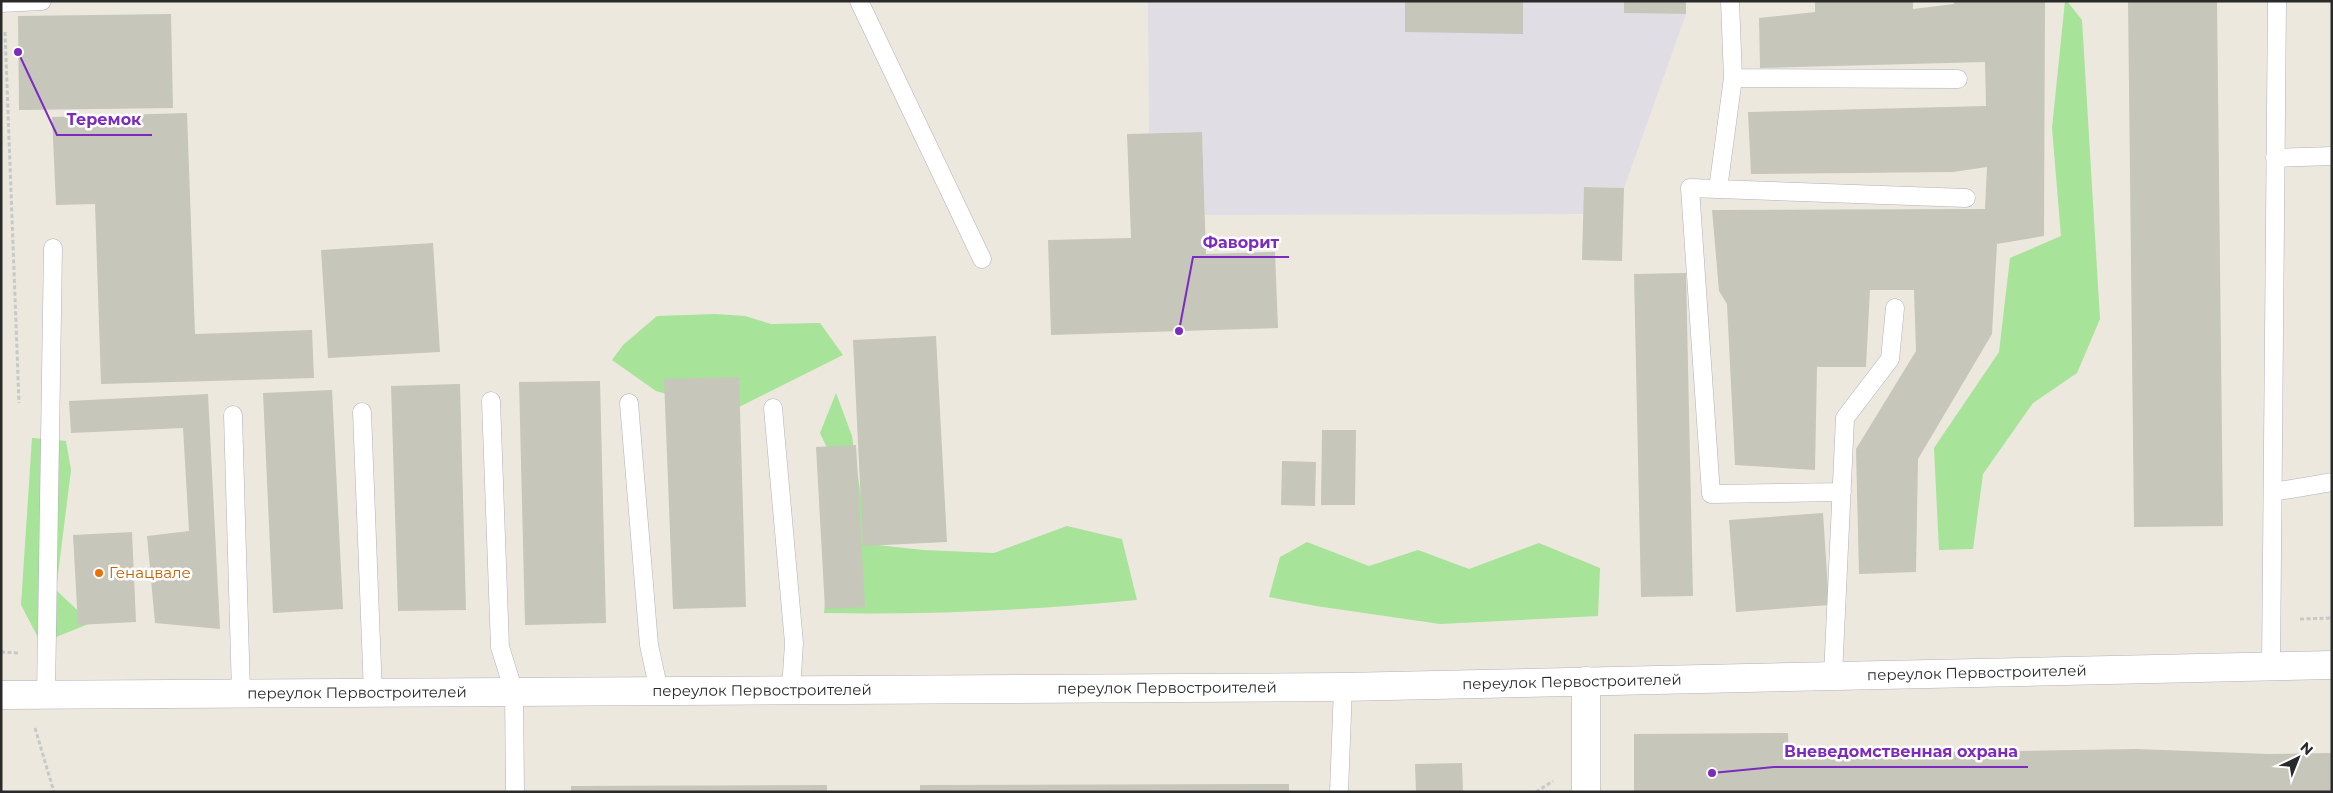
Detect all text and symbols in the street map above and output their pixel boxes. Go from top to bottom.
callout: Теремок [57,104,152,135]
text: Теремок [67,110,142,129]
callout: Фаворит [1193,226,1289,257]
text: Фаворит [1203,233,1280,252]
place label: Генацвале [109,563,191,582]
marker: Генацвале [93,567,105,579]
street label: переулок Первостроителей [1867,660,2087,684]
street label: переулок Первостроителей [1462,669,1682,693]
street label: переулок Первостроителей [1057,677,1277,698]
street label: переулок Первостроителей [652,680,872,700]
street label: переулок Первостроителей [247,682,467,703]
north arrow [2273,733,2323,783]
callout: Вневедомственная охрана [1774,736,2028,767]
text: N [2297,738,2317,759]
text: Вневедомственная охрана [1784,742,2018,761]

